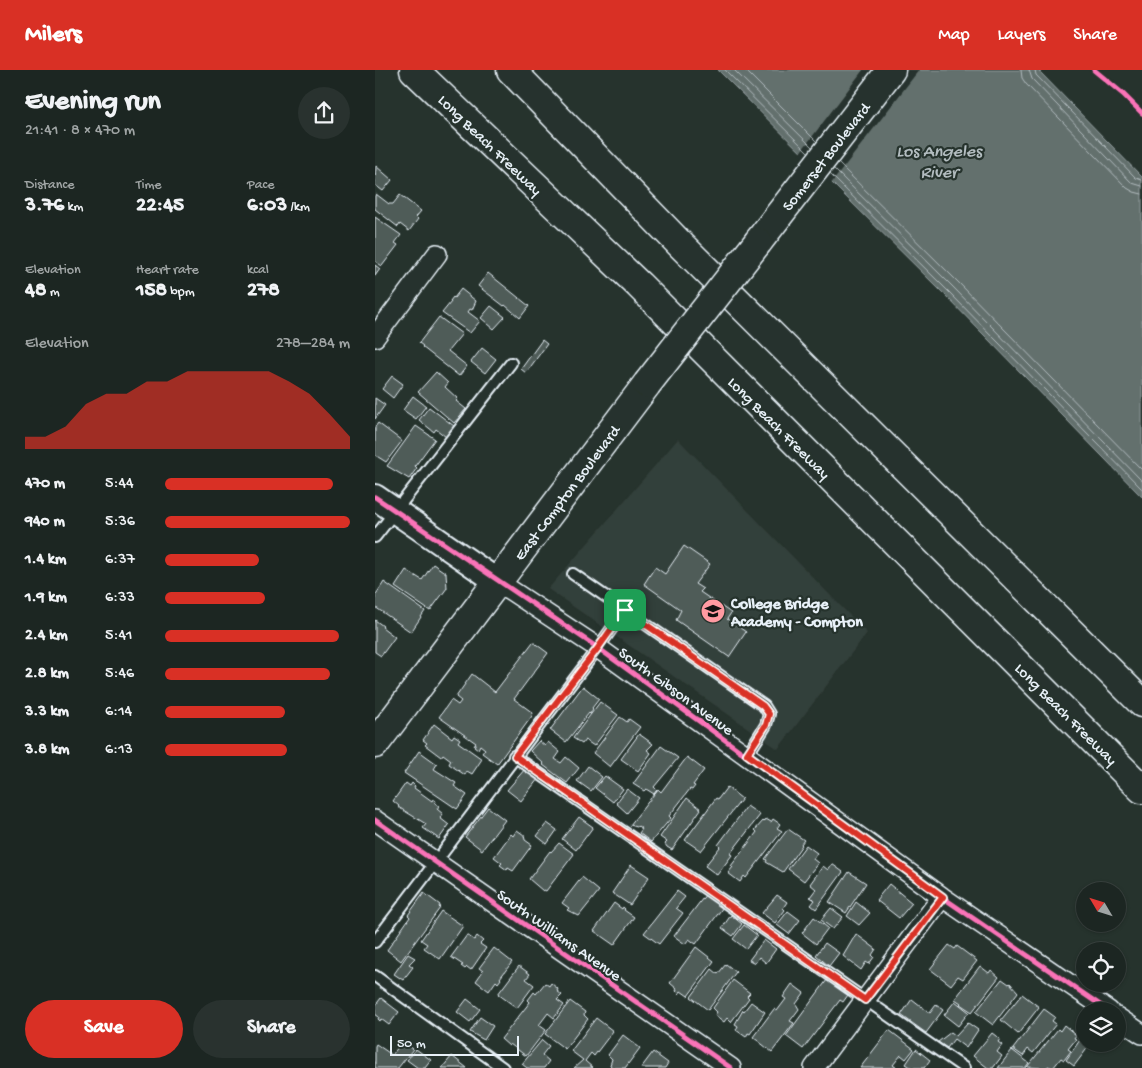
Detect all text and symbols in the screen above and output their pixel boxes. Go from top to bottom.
text: Milers [25,21,82,50]
text: Map [938,25,970,46]
text: Layers [998,25,1045,46]
text: Share [1073,25,1117,46]
text: Evening run [25,86,161,119]
button: share [298,87,350,139]
street label: Long Beach Freeway [433,92,545,201]
street label: Somerset Boulevard [780,99,877,216]
text: 21:41 · 8 × 470 m [25,122,135,141]
water label: Los Angeles River [896,142,984,184]
text: Distance [25,177,74,194]
text: Time [136,177,162,194]
text: Pace [247,177,274,194]
text: 3.76 [25,194,64,219]
text: 22:45 [136,194,184,219]
text: 6:03 [247,194,287,219]
text: km [64,199,84,216]
text: /km [287,199,310,216]
text: Elevation [25,262,81,279]
text: Heart rate [136,262,199,279]
text: kcal [247,262,269,279]
text: 48 [25,279,46,304]
text: 158 [136,279,167,304]
text: 278 [247,279,280,304]
text: m [46,284,60,301]
text: bpm [167,284,195,301]
text: Elevation [25,335,89,354]
text: 278–284 m [276,335,350,354]
street label: Long Beach Freeway [722,374,833,485]
street label: East Compton Boulevard [512,422,627,565]
text: 470 m [25,475,65,494]
text: 5:44 [105,475,134,494]
text: 940 m [25,513,65,532]
text: 5:36 [105,513,135,532]
text: 1.4 km [25,551,66,570]
text: 6:37 [105,551,135,570]
text: 1.9 km [25,589,67,608]
text: 6:33 [105,589,135,608]
pin [604,589,646,631]
icon: arrive [611,596,639,624]
place label: College Bridge Academy - Compton [730,596,863,633]
school or university icon: College Bridge Academy - Compton [700,598,726,624]
text: 2.4 km [25,627,68,646]
text: 5:41 [105,627,132,646]
street label: South Gibson Avenue [614,645,737,741]
street label: Long Beach Freeway [1009,660,1120,771]
text: 2.8 km [25,665,69,684]
text: 5:46 [105,665,134,684]
text: 3.3 km [25,703,69,722]
text: 6:14 [105,703,132,722]
text: 3.8 km [25,741,69,760]
text: 6:13 [105,741,133,760]
north arrow [1076,882,1126,932]
map controls [1076,882,1126,1052]
street label: South Williams Avenue [492,887,625,987]
button: locate [1076,942,1126,992]
button: Save [25,1000,183,1058]
button: Share [193,1000,350,1058]
button: layers [1076,1002,1126,1052]
scale bar [390,1033,519,1056]
text: 50 m [397,1036,426,1053]

